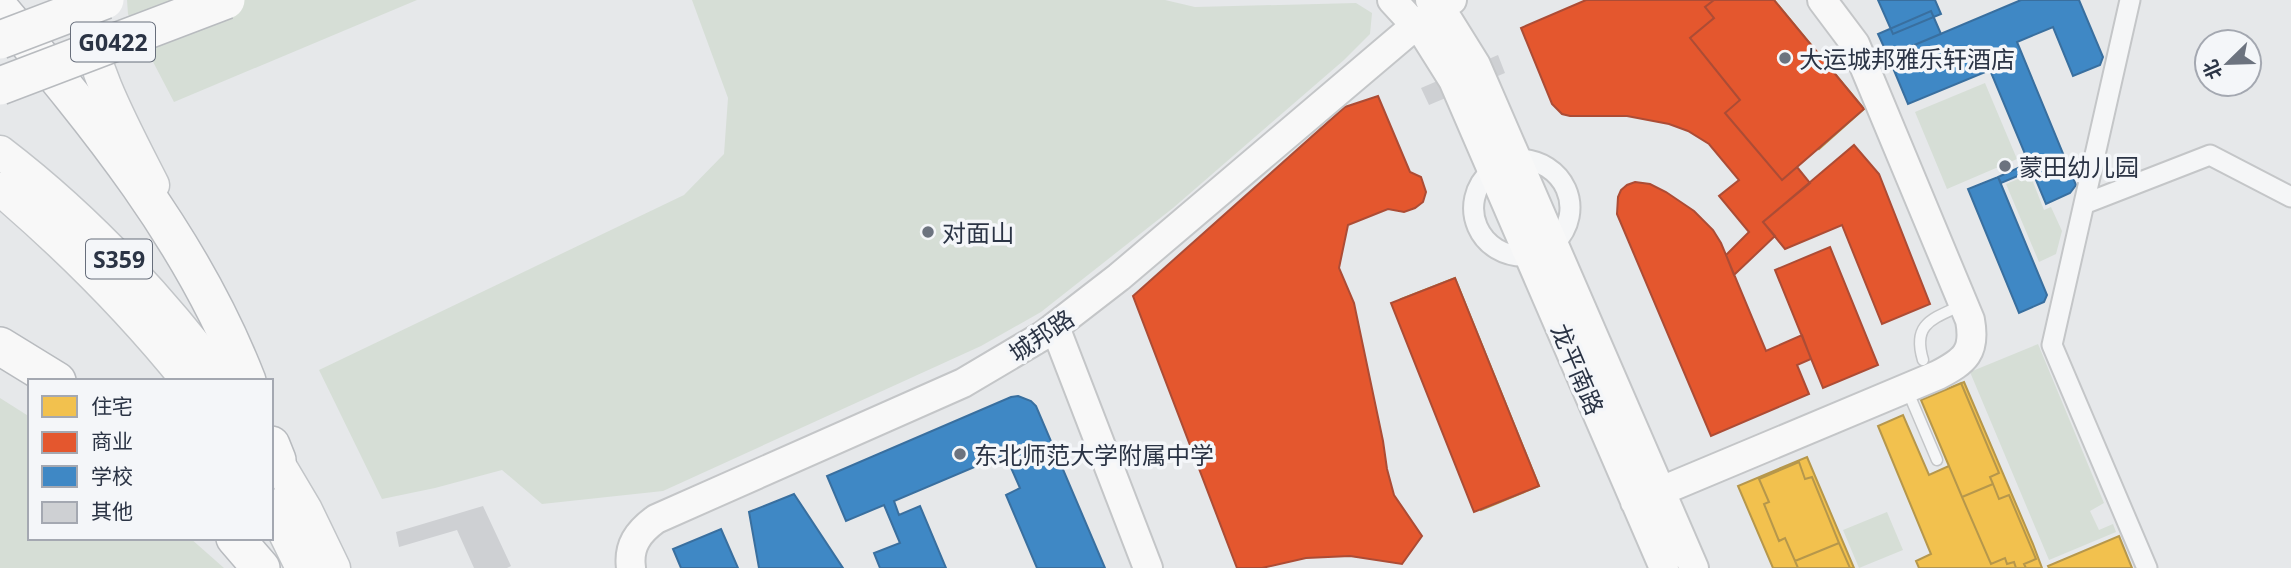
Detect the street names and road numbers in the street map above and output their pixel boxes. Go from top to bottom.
road number: G0422 [71,22,155,61]
road number: S359 [86,240,152,278]
street label: 城邦路 [1002,301,1080,369]
street label: 龙平南路 [1544,318,1612,420]

